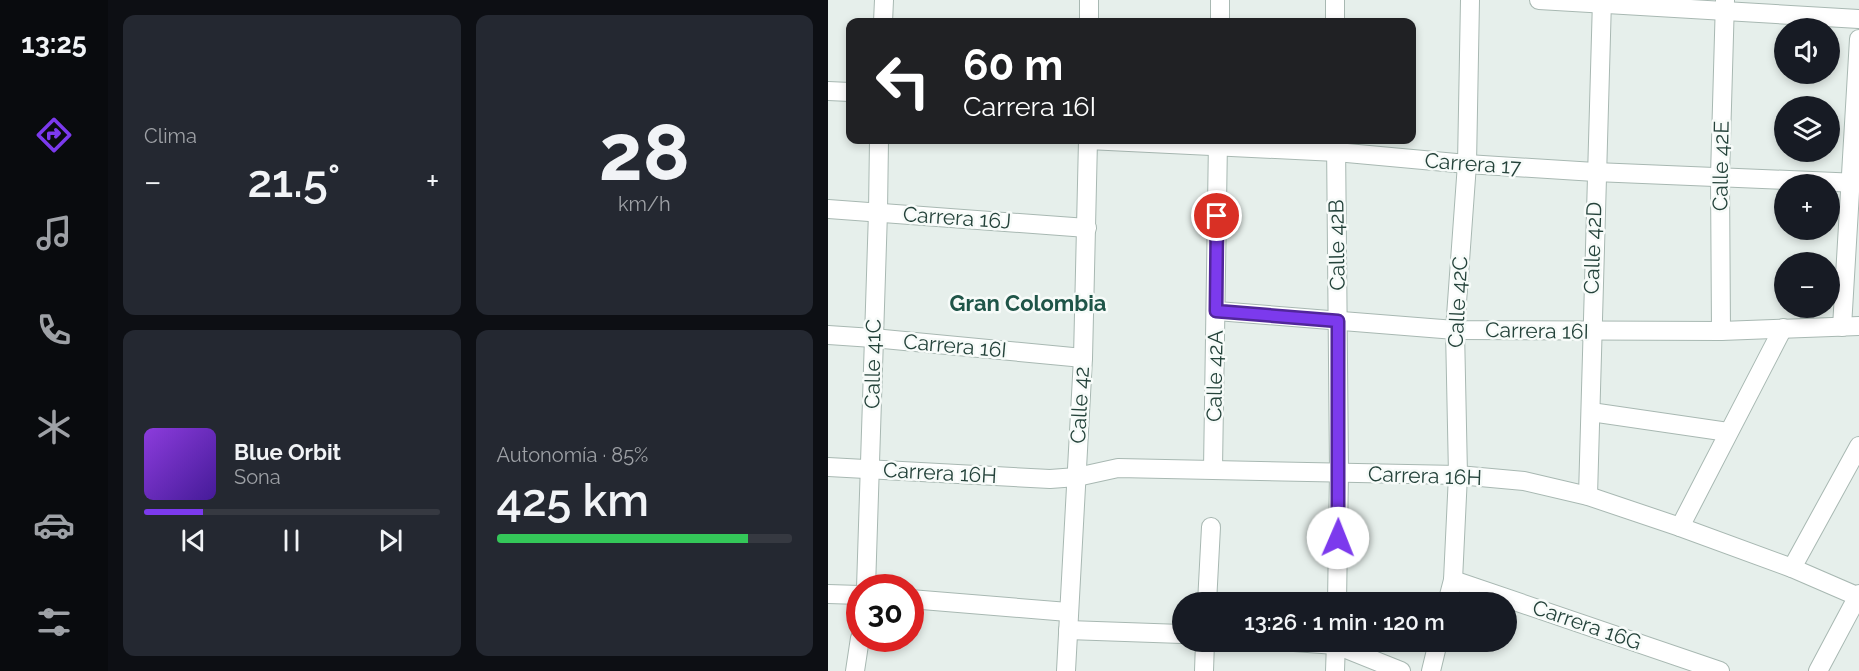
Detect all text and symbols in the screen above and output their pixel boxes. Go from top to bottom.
map controls [1774,18,1840,318]
button: sound [1774,18,1840,84]
text: 13:25 [21,28,87,59]
text: 60 m [963,41,1063,90]
icon: left [864,42,942,120]
text: Carrera 16I [963,91,1096,122]
button: layers [1774,96,1840,162]
text: 28 [599,107,690,198]
icon: directions [33,114,75,156]
street label: Calle 42E [1707,121,1734,211]
text: Clima [144,124,197,148]
street label: Carrera 17 [1424,148,1523,179]
text: 21.5° [247,155,340,208]
text: − [144,162,162,201]
text: + [426,162,439,201]
button: + [1774,174,1840,240]
pin [1191,190,1242,241]
text: km/h [618,192,671,216]
icon: arrive [1200,199,1233,232]
street label: Calle 42B [1323,199,1350,291]
street label: Carrera 16J [902,201,1012,234]
street label: Calle 42D [1578,201,1607,295]
icon: music [33,212,75,254]
button: − [1774,252,1840,318]
street label: Calle 42C [1443,255,1472,348]
district label: Gran Colombia [950,290,1106,316]
icon: phone [33,309,75,351]
street label: Carrera 16I [1485,317,1589,344]
street label: Calle 41C [859,319,886,409]
street label: Carrera 16I [902,329,1008,362]
street label: Calle 42A [1201,330,1228,422]
street label: Calle 42 [1065,366,1094,444]
icon: climate [33,406,75,448]
text: Blue Orbit [234,439,341,465]
text: Autonomía · 85% [497,443,648,467]
street label: Carrera 16H [883,457,998,488]
street label: Carrera 16H [1368,461,1482,490]
text: Sona [234,465,281,489]
text: 425 km [497,474,649,527]
icon: car [33,504,75,546]
position arrow [1306,506,1370,570]
icon: previous [177,524,210,557]
icon: pause [275,524,308,557]
icon: next [374,524,407,557]
speed limit sign: 30 [846,574,924,652]
street label: Carrera 16G [1529,594,1645,655]
icon: filters [33,601,75,643]
text: 13:26 · 1 min · 120 m [1244,609,1445,635]

